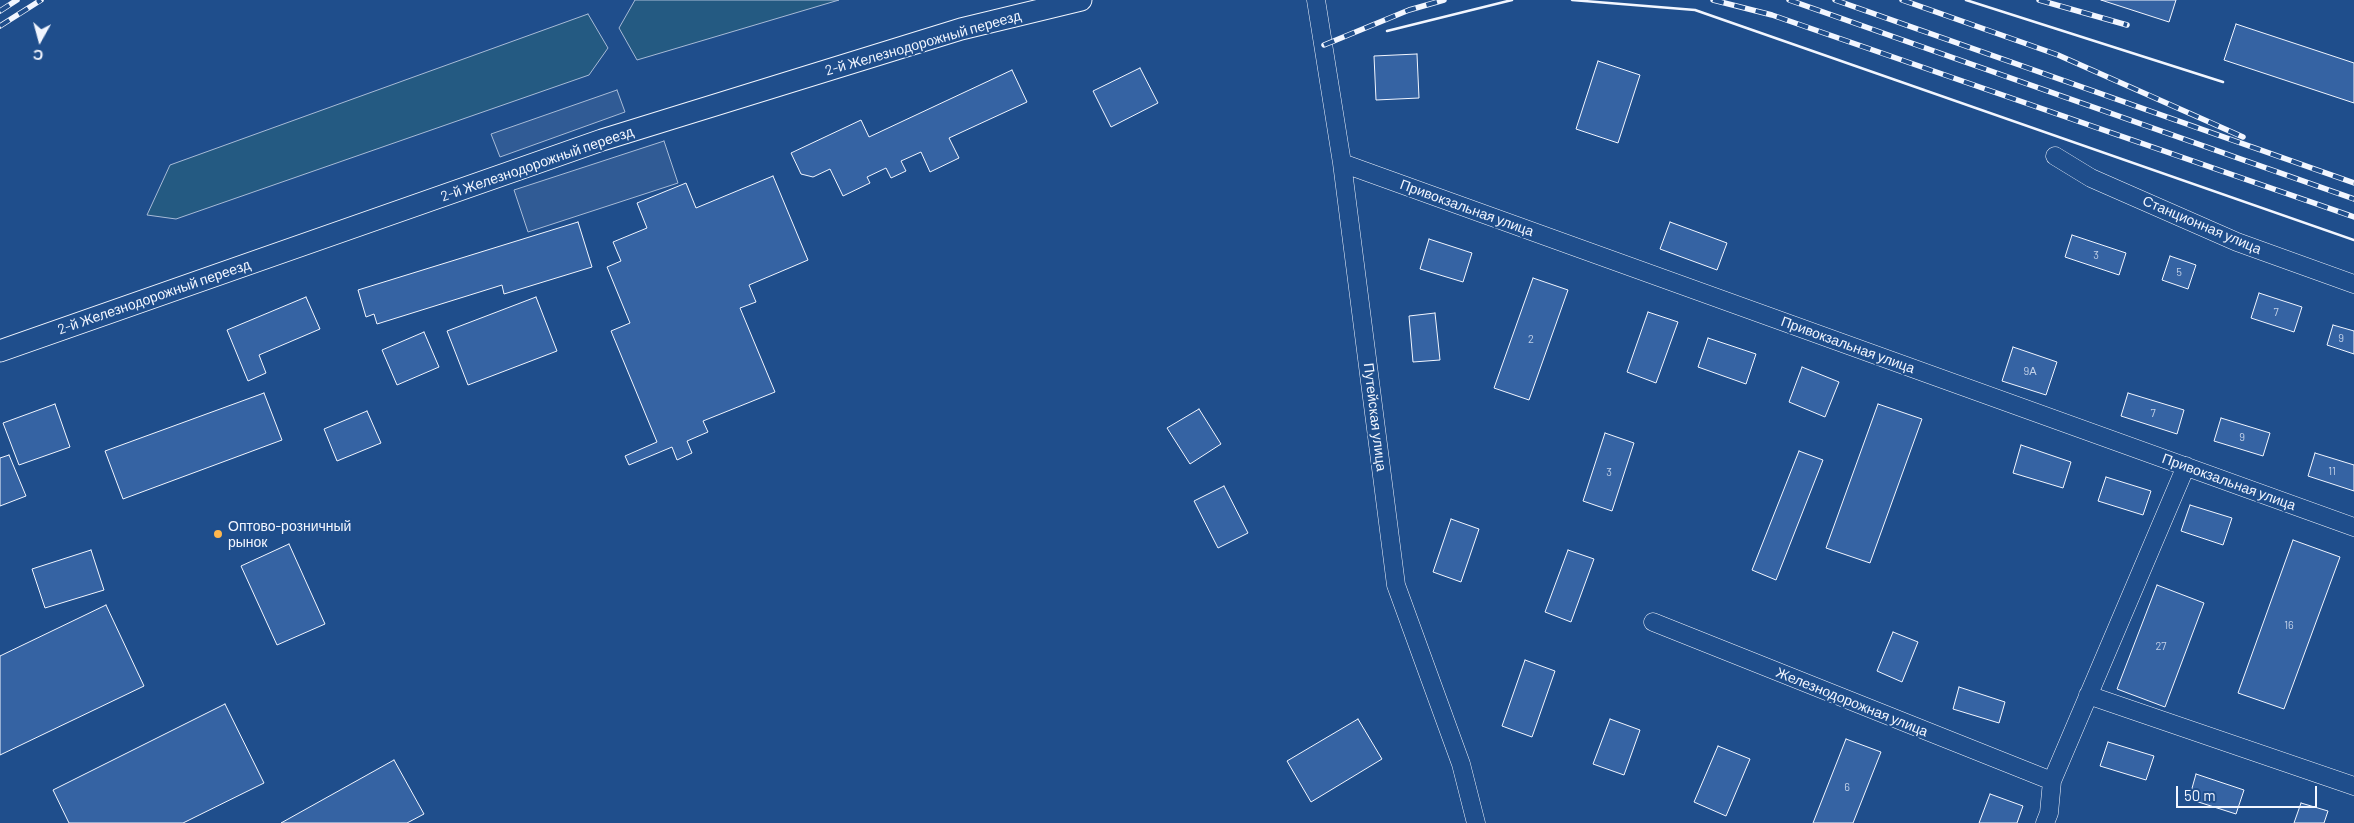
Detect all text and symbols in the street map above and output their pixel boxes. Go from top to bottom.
street label: 2-й Железнодорожный переезд [823,7,1023,79]
north arrow [15,15,65,65]
text: С [32,46,44,64]
street label: 2-й Железнодорожный переезд [438,123,636,205]
street label: Привокзальная улица [1398,176,1536,240]
street label: Станционная улица [2140,192,2264,258]
house number: 3 [2093,248,2099,262]
street label: 2-й Железнодорожный переезд [55,256,253,338]
house number: 5 [2176,265,2182,279]
house number: 7 [2273,305,2279,319]
street label: Привокзальная улица [1779,313,1917,377]
house number: 9 [2338,331,2344,345]
house number: 2 [1528,332,1534,346]
street label: Путейская улица [1360,362,1390,472]
house number: 9А [2023,364,2037,378]
house number: 7 [2150,406,2156,420]
house number: 9 [2239,430,2245,444]
street label: Привокзальная улица [2160,450,2298,514]
house number: 11 [2328,464,2336,478]
house number: 3 [1606,465,1612,479]
place label: Оптово-розничный рынок [228,518,351,550]
marker: Оптово-розничный рынок [212,528,224,540]
house number: 16 [2284,618,2294,632]
house number: 27 [2155,639,2167,653]
street label: Железнодорожная улица [1774,664,1930,740]
scale bar [2179,776,2320,808]
house number: 6 [1844,780,1850,794]
text: 50 m [2184,786,2216,804]

